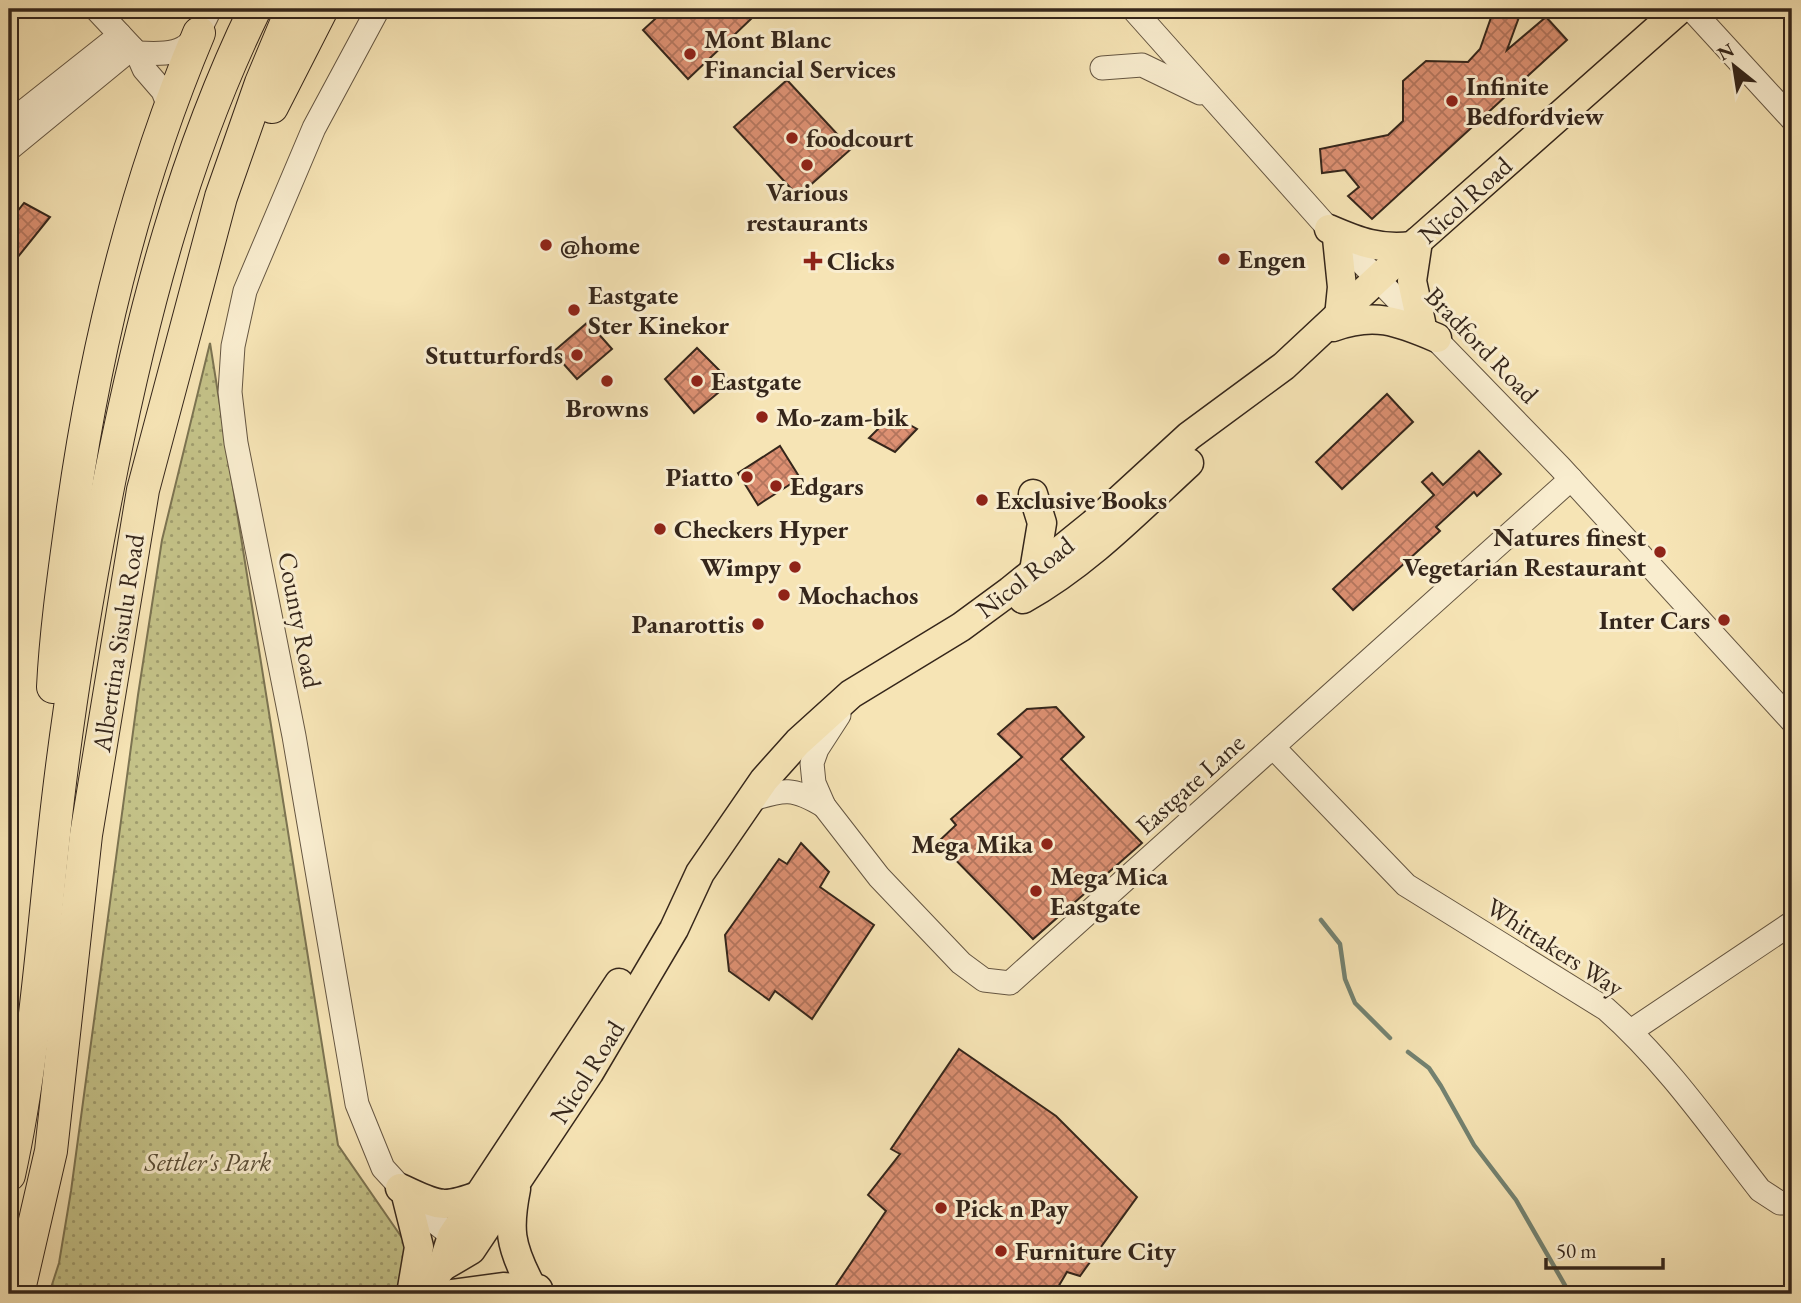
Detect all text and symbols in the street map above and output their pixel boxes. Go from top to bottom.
place label: Mont Blanc Financial Services [704,22,896,86]
north arrow [1700,32,1770,102]
text: N [1713,37,1739,66]
marker: Mont Blanc Financial Services [682,46,698,62]
place label: Infinite Bedfordview [1466,69,1604,133]
marker: Infinite Bedfordview [1444,93,1460,109]
place label: foodcourt [806,121,914,155]
marker: foodcourt [784,130,800,146]
street label: Nicol Road [1411,148,1520,251]
marker: Various restaurants [799,157,815,173]
place label: Various restaurants [746,175,868,239]
place label: @home [560,228,640,262]
marker: @home [538,237,554,253]
place label: Engen [1238,242,1306,276]
place label: Clicks [827,244,895,278]
marker: Engen [1216,251,1232,267]
marker: Clicks [805,253,821,269]
place label: Eastgate Ster Kinekor [588,278,729,342]
street label: Bradford Road [1418,279,1547,411]
marker: Eastgate Ster Kinekor [566,302,582,318]
place label: Stutturfords [426,338,563,372]
marker: Stutturfords [569,347,585,363]
place label: Eastgate [711,364,801,398]
marker: Browns [599,373,615,389]
marker: Eastgate [689,373,705,389]
place label: Browns [565,391,649,425]
place label: Mo-zam-bik [776,400,909,434]
marker: Mo-zam-bik [754,409,770,425]
place label: Piatto [666,460,733,494]
marker: Piatto [739,469,755,485]
place label: Edgars [790,469,864,503]
marker: Edgars [768,478,784,494]
place label: Exclusive Books [996,483,1167,517]
marker: Exclusive Books [974,492,990,508]
place label: Checkers Hyper [674,512,849,546]
place label: Natures finest Vegetarian Restaurant [1403,520,1646,584]
marker: Checkers Hyper [652,521,668,537]
street label: Nicol Road [969,528,1082,626]
street label: Albertina Sisulu Road [84,531,152,755]
marker: Natures finest Vegetarian Restaurant [1652,544,1668,560]
street label: County Road [270,549,330,692]
place label: Wimpy [700,550,781,584]
marker: Wimpy [787,559,803,575]
place label: Mochachos [798,578,918,612]
marker: Mochachos [776,587,792,603]
place label: Inter Cars [1599,603,1710,637]
place label: Panarottis [632,607,744,641]
marker: Inter Cars [1716,612,1732,628]
marker: Panarottis [750,616,766,632]
street label: Eastgate Lane [1128,726,1252,842]
place label: Mega Mika [911,827,1034,861]
marker: Mega Mika [1039,836,1055,852]
place label: Mega Mica Eastgate [1050,859,1169,923]
marker: Mega Mica Eastgate [1028,883,1044,899]
street label: Whittakers Way [1480,890,1631,1005]
street label: Nicol Road [542,1013,632,1130]
park label: Settler's Park [144,1145,272,1179]
place label: Pick n Pay [955,1191,1069,1225]
marker: Pick n Pay [933,1200,949,1216]
scale bar [1546,1226,1663,1270]
place label: Furniture City [1015,1234,1177,1268]
text: 50 m [1556,1237,1597,1264]
marker: Furniture City [993,1243,1009,1259]

